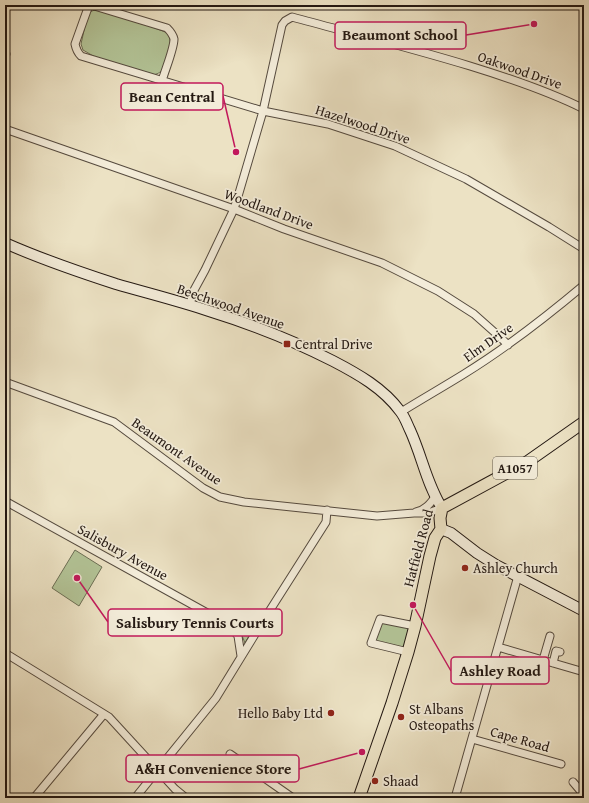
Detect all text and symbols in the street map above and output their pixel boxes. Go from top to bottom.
callout: Beaumont School [335,22,466,49]
text: Beaumont School [342,24,458,45]
street label: Oakwood Drive [475,46,565,94]
callout: Bean Central [121,83,223,110]
text: Bean Central [129,86,215,107]
street label: Hazelwood Drive [313,99,413,149]
street label: Woodland Drive [222,184,317,235]
street label: Beechwood Avenue [175,278,288,334]
street label: Elm Drive [459,317,517,367]
place label: Central Drive [295,334,373,354]
marker: Central Drive [282,339,292,349]
street label: Beaumont Avenue [128,412,227,490]
road number: A1057 [493,457,537,479]
street label: Hatfield Road [398,506,438,589]
street label: Salisbury Avenue [74,519,172,585]
place label: Ashley Church [473,558,558,578]
marker: Ashley Church [460,563,470,573]
callout: Salisbury Tennis Courts [108,609,282,636]
text: Salisbury Tennis Courts [116,612,274,633]
callout: Ashley Road [451,657,549,684]
text: Ashley Road [459,660,541,681]
place label: St Albans Osteopaths [409,699,474,735]
place label: Hello Baby Ltd [238,703,324,723]
marker: Hello Baby Ltd [326,708,336,718]
marker: St Albans Osteopaths [396,712,406,722]
street label: Cape Road [488,721,552,757]
callout: A&H Convenience Store [126,755,299,782]
text: A&H Convenience Store [135,758,291,779]
place label: Shaad [383,771,419,791]
marker: Shaad [370,776,380,786]

